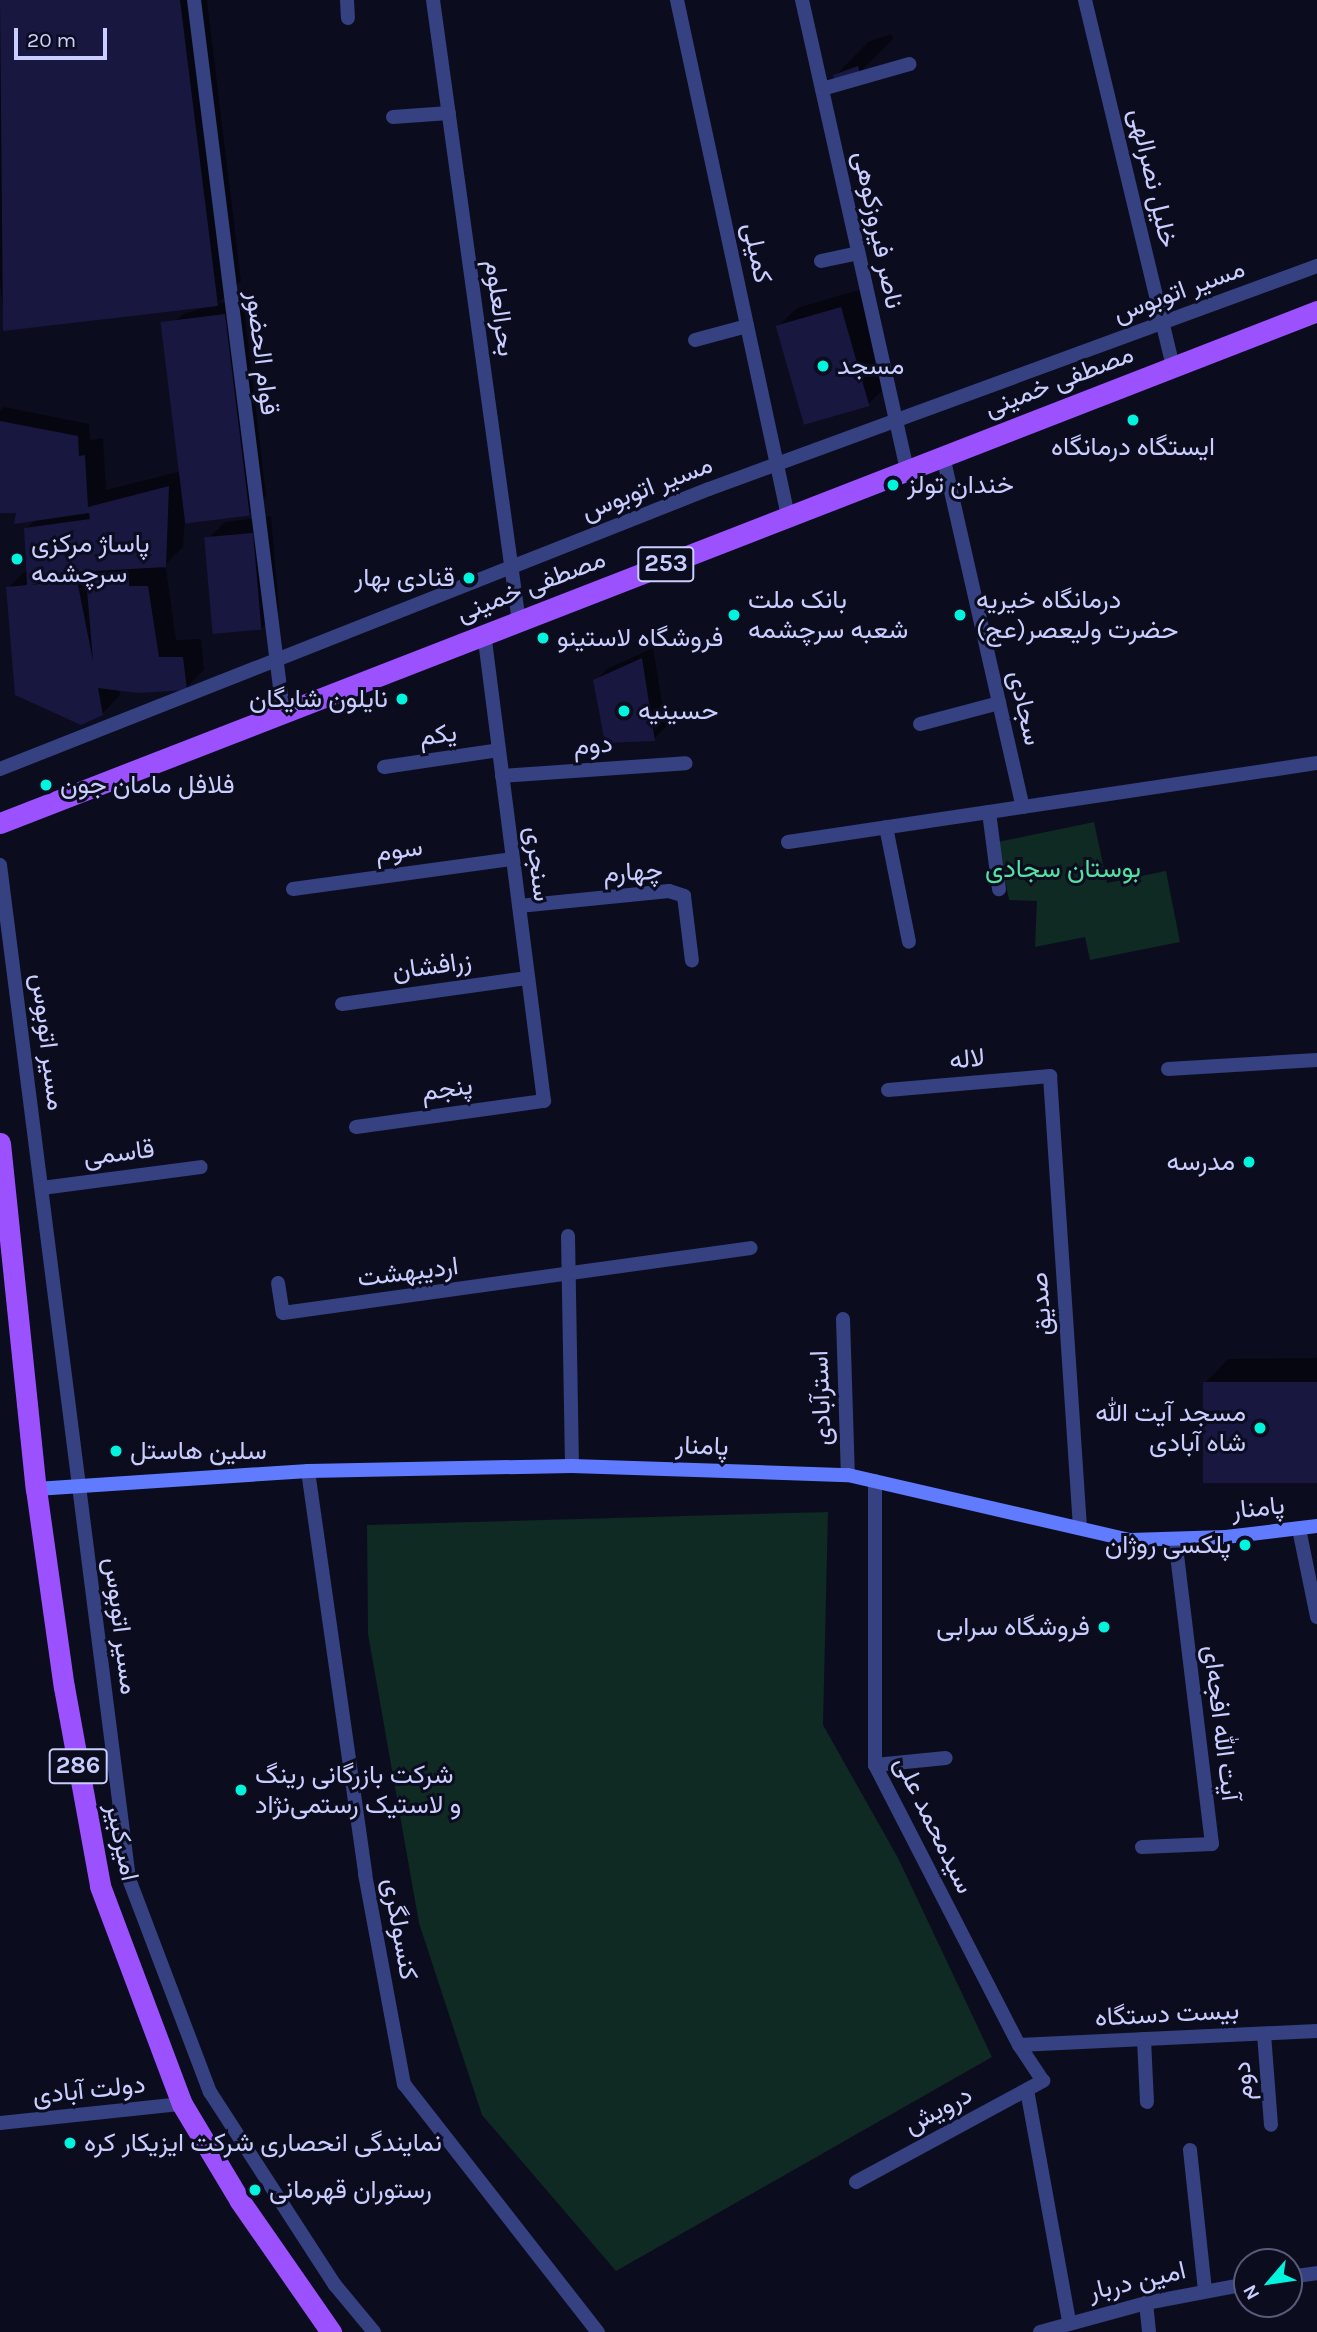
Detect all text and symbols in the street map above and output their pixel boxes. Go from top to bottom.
scale bar [18,14,110,58]
text: 20 m [27,28,76,52]
street label: خلیل نصرالهی [1122,105,1184,251]
street label: ناصر فیروزکوهی [846,148,910,312]
street label: کمیلی [735,220,779,286]
street label: مسیر اتوبوس [1109,253,1249,329]
street label: بحرالعلوم [478,258,522,358]
street label: قوام الحضور [239,289,285,417]
street label: مصطفی خمینی [980,338,1138,424]
place label: مسجد [837,350,904,382]
marker: مسجد [815,358,831,374]
marker: ایستگاه درمانگاه [1125,412,1141,428]
place label: ایستگاه درمانگاه [1051,431,1215,463]
street label: مسیر اتوبوس [577,449,717,527]
place label: خندان تولز [907,469,1014,501]
marker: خندان تولز [885,477,901,493]
place label: پاساژ مرکزی سرچشمه [31,528,150,590]
street label: مصطفی خمینی [452,543,610,629]
road number: 253 [636,544,696,584]
marker: پاساژ مرکزی سرچشمه [9,551,25,567]
place label: قنادی بهار [354,562,455,594]
marker: قنادی بهار [461,570,477,586]
place label: بانک ملت شعبه سرچشمه [748,584,908,646]
place label: درمانگاه خیریه حضرت ولیعصر(عج) [976,584,1178,646]
marker: درمانگاه خیریه حضرت ولیعصر(عج) [950,605,970,625]
marker: بانک ملت شعبه سرچشمه [726,607,742,623]
place label: فروشگاه لاستینو [557,622,723,654]
marker: فروشگاه لاستینو [535,630,551,646]
street label: سجادی [1001,668,1049,748]
place label: نايلون شايگان [249,683,388,715]
marker: نايلون شايگان [394,691,410,707]
place label: حسینیه [638,695,718,727]
marker: حسینیه [616,703,632,719]
street label: یکم [417,717,459,753]
street label: دوم [572,728,614,762]
place label: فلافل مامان جون [60,769,235,801]
marker: فلافل مامان جون [38,777,54,793]
street label: سنجری [518,825,558,903]
street label: سوم [373,831,425,869]
park label: بوستان سجادی [985,853,1141,885]
street label: چهارم [602,855,664,889]
street label: زرافشان [390,945,474,987]
street label: مسیر اتوبوس [24,972,72,1112]
street label: لاله [948,1042,986,1076]
street label: پنجم [420,1070,474,1108]
street label: قاسمی [82,1133,156,1173]
place label: مدرسه [1166,1146,1235,1178]
marker: مدرسه [1241,1154,1257,1170]
street label: اردیبهشت [356,1250,460,1294]
street label: صدیق [1023,1271,1059,1337]
street label: استرآبادی [804,1350,838,1446]
place label: مسجد آیت الله شاه آبادی [1095,1397,1246,1458]
marker: مسجد آیت الله شاه آبادی [1252,1420,1268,1436]
street label: پامنار [675,1429,729,1463]
place label: سلین هاستل [130,1435,267,1467]
marker: سلین هاستل [108,1443,124,1459]
street label: پامنار [1230,1490,1286,1526]
place label: پلکسی روژان [1105,1529,1231,1561]
marker: پلکسی روژان [1237,1537,1253,1553]
street label: مسیر اتوبوس [97,1556,145,1696]
place label: فروشگاه سرابی [936,1611,1090,1643]
marker: فروشگاه سرابی [1096,1619,1112,1635]
street label: آیت الله افجه‌ای [1196,1643,1246,1803]
road number: 286 [48,1746,108,1786]
street label: سیدمحمد علی [887,1751,981,1899]
place label: شرکت بازرگانی رینگ و لاستیک رستمی‌نژاد [255,1759,461,1820]
marker: شرکت بازرگانی رینگ و لاستیک رستمی‌نژاد [233,1782,249,1798]
street label: امیرکبیر [99,1800,145,1884]
street label: کنسولگری [376,1876,424,1982]
street label: بیست دستگاه [1094,1995,1240,2033]
street label: دوم [1226,2060,1260,2102]
street label: دولت آبادی [31,2069,147,2111]
street label: درویش [899,2079,977,2141]
place label: نمایندگی انحصاری شرکت ایزیکار کره [84,2127,442,2159]
marker: نمایندگی انحصاری شرکت ایزیکار کره [62,2135,78,2151]
place label: رستوران قهرمانی [269,2174,432,2206]
marker: رستوران قهرمانی [247,2182,263,2198]
north arrow [1233,2248,1303,2318]
street label: امین دربار [1085,2255,1189,2307]
text: N [1238,2281,1264,2304]

